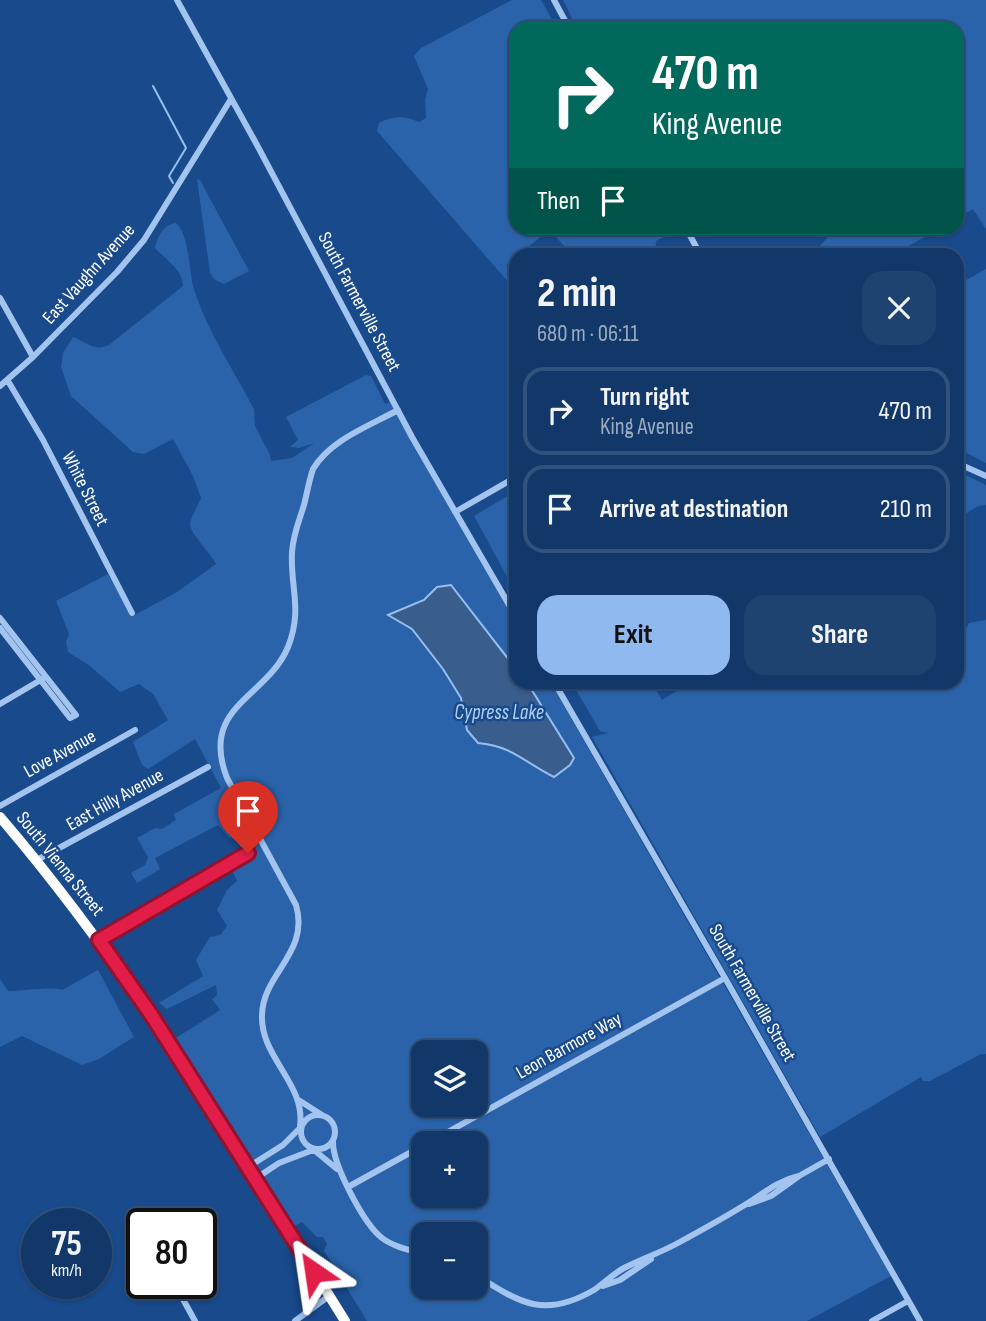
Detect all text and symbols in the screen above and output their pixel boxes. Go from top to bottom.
text: 470 m [652,45,759,104]
icon: right [537,49,628,140]
text: King Avenue [652,105,782,144]
icon: arrive [594,182,632,220]
text: Then [537,186,580,217]
street label: East Vaughn Avenue [38,219,140,329]
street label: South Farmerville Street [313,228,406,376]
text: 2 min [537,268,617,319]
button: close [862,271,936,345]
text: 680 m · 06:11 [537,320,639,348]
text: Turn right [600,382,689,413]
icon: right [541,392,579,430]
text: 470 m [879,396,932,427]
text: King Avenue [600,413,694,441]
street label: White Street [56,448,114,530]
icon: arrive [541,490,579,528]
text: Arrive at destination [600,494,788,525]
text: 210 m [880,494,932,525]
button: Exit [537,595,730,675]
button: Share [744,595,936,675]
water label: Cypress Lake [454,700,544,725]
street label: Love Avenue [20,725,100,783]
street label: East Hilly Avenue [62,764,168,836]
pin [218,781,278,853]
icon: arrive [229,792,267,830]
street label: South Vienna Street [11,807,109,921]
street label: South Farmerville Street [703,920,801,1066]
street label: Leon Barmore Way [512,1007,626,1084]
map controls [411,1040,488,1299]
button: layers [411,1040,488,1117]
button: + [411,1131,488,1208]
speed limit sign: 80 [126,1208,217,1299]
button: − [411,1222,488,1299]
text: 75 [51,1223,82,1266]
position arrow [277,1235,351,1309]
text: km/h [51,1260,82,1281]

